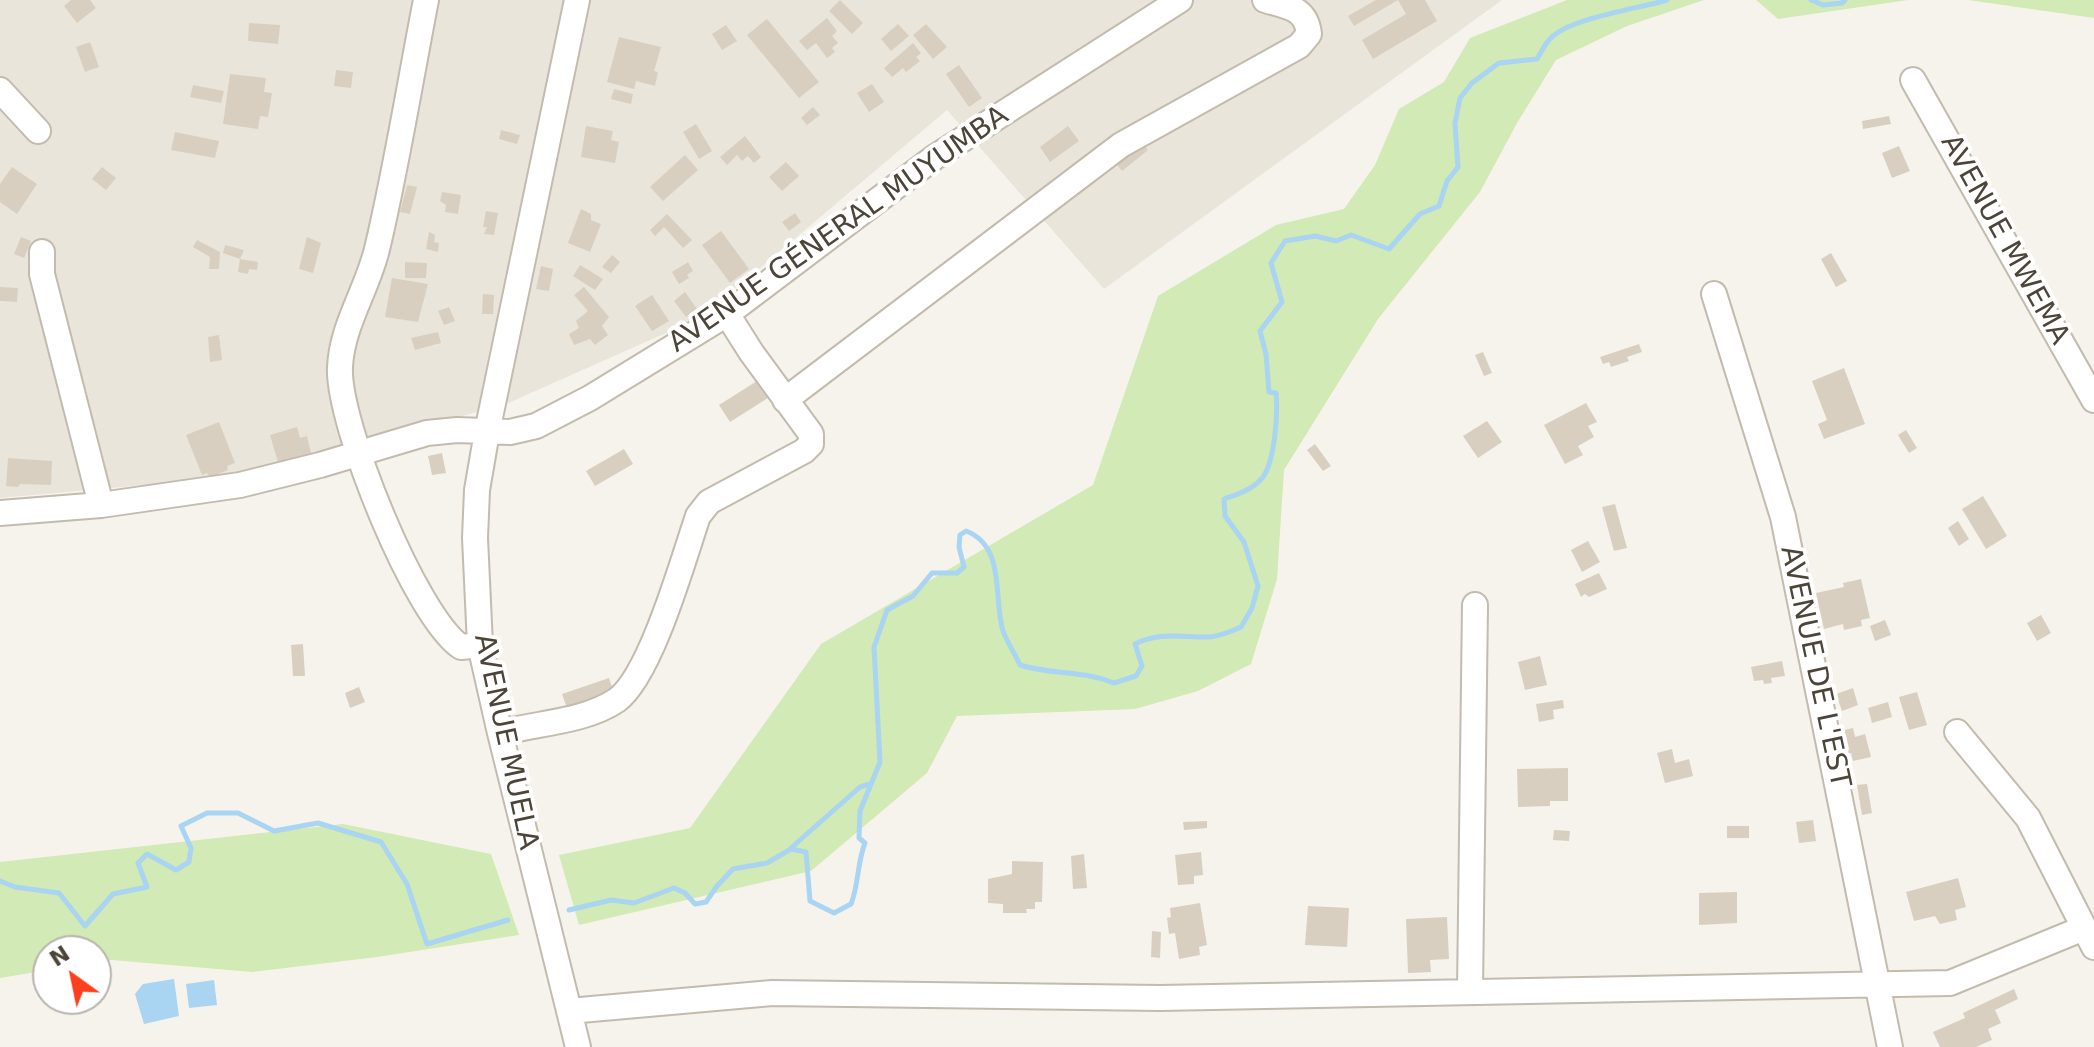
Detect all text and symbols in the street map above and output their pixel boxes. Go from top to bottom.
street label: AVENUE GÉNERAL MUYUMBA [663,100,1015,360]
street label: AVENUE MWEMA [1932,129,2076,351]
street label: AVENUE DE L'EST [1772,543,1856,791]
street label: AVENUE MUELA [466,631,544,853]
north arrow [32,935,112,1015]
text: N [45,941,74,972]

